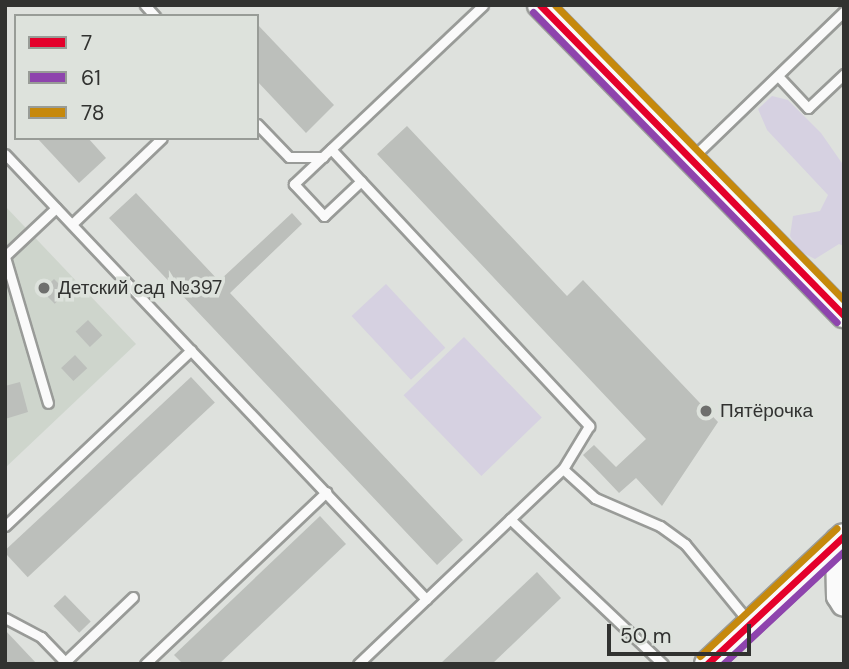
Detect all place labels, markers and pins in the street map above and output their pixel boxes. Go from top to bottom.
place label: Детский сад №397 [58,277,222,299]
marker: Детский сад №397 [36,280,52,296]
place label: Пятёрочка [720,400,813,422]
marker: Пятёрочка [698,403,714,419]

